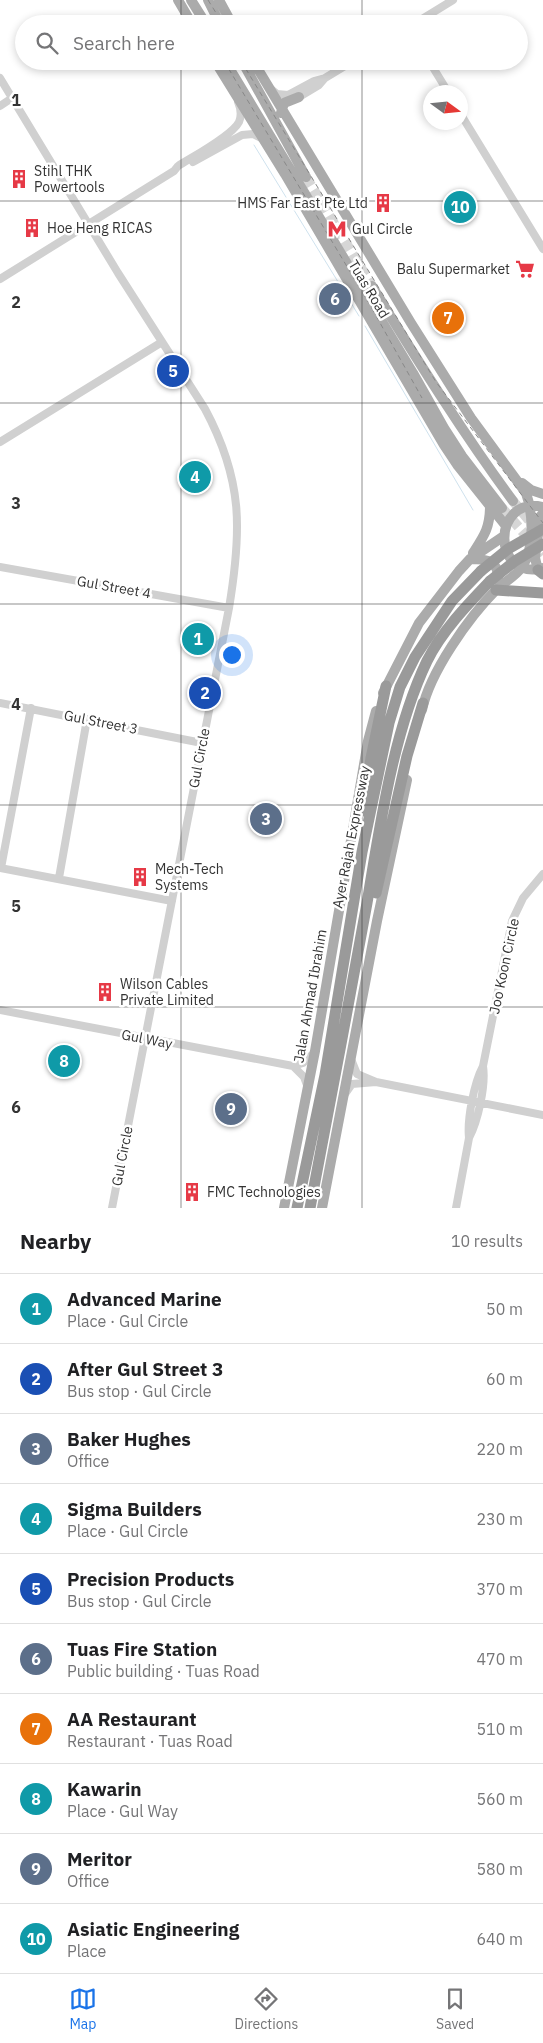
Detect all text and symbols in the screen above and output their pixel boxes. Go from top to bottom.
search box [15,15,528,70]
icon: search [33,29,61,57]
text: Search here [73,31,175,55]
north arrow [423,85,468,130]
text: 1 [11,90,21,110]
place label: Stihl THK Powertools [34,162,105,196]
building icon: Stihl THK Powertools [8,168,30,190]
pin: 10 [444,188,476,226]
building icon: HMS Far East Pte Ltd [372,192,394,214]
place label: HMS Far East Pte Ltd [237,194,368,212]
building icon: Hoe Heng RICAS [21,217,43,239]
metro station icon: Gul Circle [326,218,348,240]
place label: Hoe Heng RICAS [47,219,152,237]
place label: Gul Circle [352,220,413,238]
street label: Tuas Road [345,256,393,322]
supermarket icon: Balu Supermarket [514,258,536,280]
place label: Balu Supermarket [397,260,510,278]
pin: 6 [319,280,351,318]
text: 2 [11,292,21,312]
pin: 7 [432,299,464,337]
pin: 5 [157,352,189,390]
pin: 4 [179,458,211,496]
text: 3 [11,493,21,513]
street label: Gul Street 4 [76,572,152,602]
pin: 1 [182,620,214,658]
your location [219,642,245,668]
pin: 2 [189,674,221,712]
text: 4 [11,694,21,714]
street label: Gul Street 3 [63,706,139,738]
street label: Gul Circle [184,726,214,789]
street label: Ayer Rajah Expressway [328,764,374,910]
pin: 3 [250,800,282,838]
place label: Mech-Tech Systems [155,860,224,894]
building icon: Mech-Tech Systems [129,866,151,888]
text: 5 [11,896,21,916]
street label: Joo Koon Circle [485,916,523,1016]
street label: Jalan Ahmad Ibrahim [289,928,331,1064]
place label: Wilson Cables Private Limited [120,975,214,1009]
building icon: Wilson Cables Private Limited [94,981,116,1003]
street label: Gul Way [120,1025,174,1053]
pin: 8 [48,1042,80,1080]
pin: 9 [215,1090,247,1128]
text: 6 [11,1097,21,1117]
street label: Gul Circle [107,1124,137,1187]
building icon: FMC Technologies [181,1181,203,1203]
place label: FMC Technologies [207,1183,321,1201]
text: Nearby [20,1227,91,1255]
text: 10 results [451,1231,523,1251]
text: Advanced Marine [67,1287,222,1311]
text: 1 [31,1299,41,1319]
text: 50 m [486,1299,523,1319]
text: Place · Gul Circle [67,1311,188,1331]
text: After Gul Street 3 [67,1357,223,1381]
text: 2 [31,1369,41,1389]
text: 60 m [486,1369,523,1389]
text: Bus stop · Gul Circle [67,1381,212,1401]
text: Baker Hughes [67,1427,191,1451]
text: 3 [31,1439,41,1459]
text: 220 m [476,1439,523,1459]
text: Office [67,1451,109,1471]
text: Sigma Builders [67,1497,202,1521]
text: 4 [31,1509,41,1529]
text: 230 m [476,1509,523,1529]
text: Place · Gul Circle [67,1521,188,1541]
text: Precision Products [67,1567,234,1591]
text: 5 [31,1579,41,1599]
text: 370 m [476,1579,523,1599]
text: Bus stop · Gul Circle [67,1591,212,1611]
text: Tuas Fire Station [67,1637,217,1661]
text: 6 [31,1649,41,1669]
text: 470 m [476,1649,523,1669]
text: Public building · Tuas Road [67,1661,260,1681]
text: AA Restaurant [67,1707,197,1731]
text: 7 [31,1719,41,1739]
text: 510 m [476,1719,523,1739]
text: Restaurant · Tuas Road [67,1731,233,1751]
text: Kawarin [67,1777,142,1801]
text: 8 [31,1789,41,1809]
text: 560 m [476,1789,523,1809]
text: Place · Gul Way [67,1801,178,1821]
text: Meritor [67,1847,132,1871]
text: 9 [31,1859,41,1879]
text: 580 m [476,1859,523,1879]
text: Office [67,1871,109,1891]
text: Asiatic Engineering [67,1917,239,1941]
text: 10 [26,1929,46,1949]
text: 640 m [476,1929,523,1949]
text: Place [67,1941,106,1961]
tab: Map [69,1985,97,2033]
tab: Directions [235,1985,298,2033]
tab: Saved [436,1985,474,2033]

